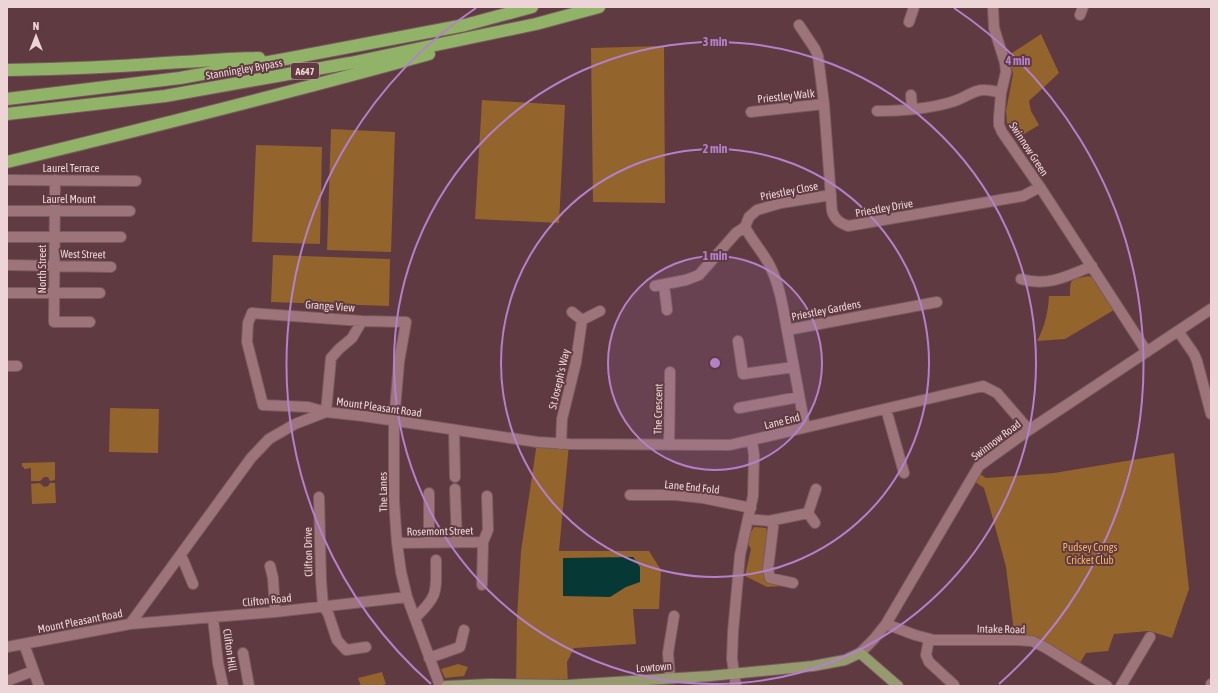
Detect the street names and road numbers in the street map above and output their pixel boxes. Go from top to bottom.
street label: Stanningley Bypass [205,56,283,82]
road number: A647 [291,63,319,79]
street label: Priestley Walk [757,87,815,105]
street label: Swinnow Green [1007,120,1051,178]
street label: Laurel Terrace [43,162,99,174]
street label: Priestley Close [759,180,819,202]
street label: Laurel Mount [42,193,96,205]
street label: Priestley Drive [854,197,914,219]
street label: North Street [36,245,48,293]
street label: West Street [60,248,106,260]
street label: Priestley Gardens [790,297,862,323]
street label: Grange View [305,298,356,314]
street label: St Joseph's Way [546,347,572,410]
street label: The Crescent [652,383,664,435]
street label: Mount Pleasant Road [335,395,423,419]
street label: Lane End [763,411,801,431]
street label: Swinnow Road [969,418,1023,462]
street label: The Lanes [377,472,389,512]
street label: Lane End Fold [664,478,720,496]
street label: Rosemont Street [407,524,473,538]
street label: Clifton Drive [302,527,314,577]
street label: Clifton Road [242,591,292,609]
street label: Mount Pleasant Road [37,607,123,635]
street label: Intake Road [977,623,1025,635]
street label: Clifton Hill [221,628,239,672]
street label: Lowtown [636,660,672,674]

